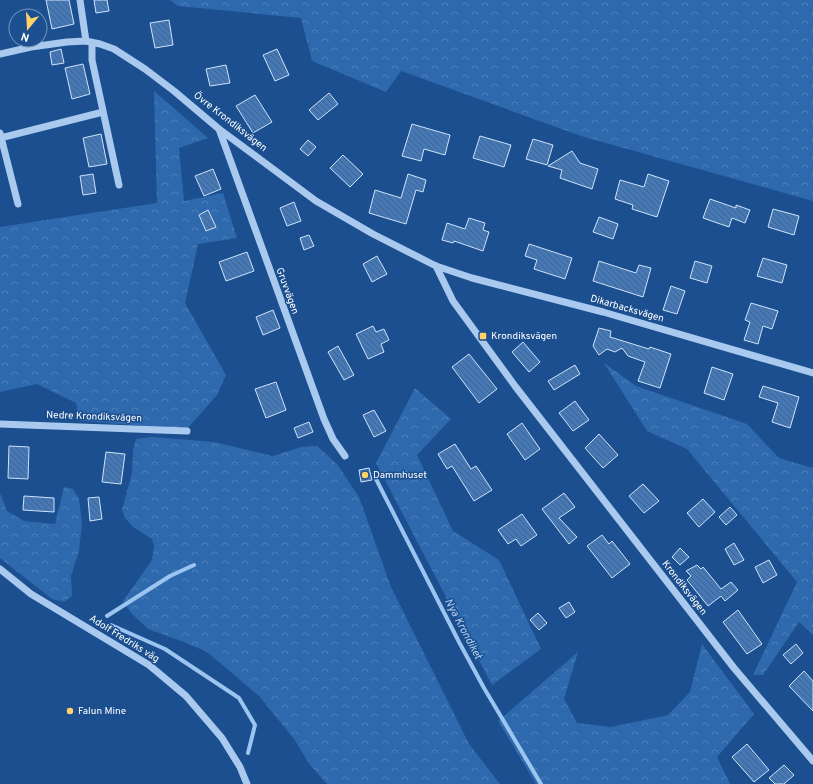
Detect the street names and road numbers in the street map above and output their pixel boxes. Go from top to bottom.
street label: Övre Krondiksvägen [191,89,269,155]
street label: Gruvvägen [273,266,301,316]
street label: Dikarbacksvägen [589,292,665,326]
street label: Nedre Krondiksvägen [46,409,142,425]
street label: Krondiksvägen [658,558,710,618]
street label: Adolf Fredriks väg [87,612,161,666]

